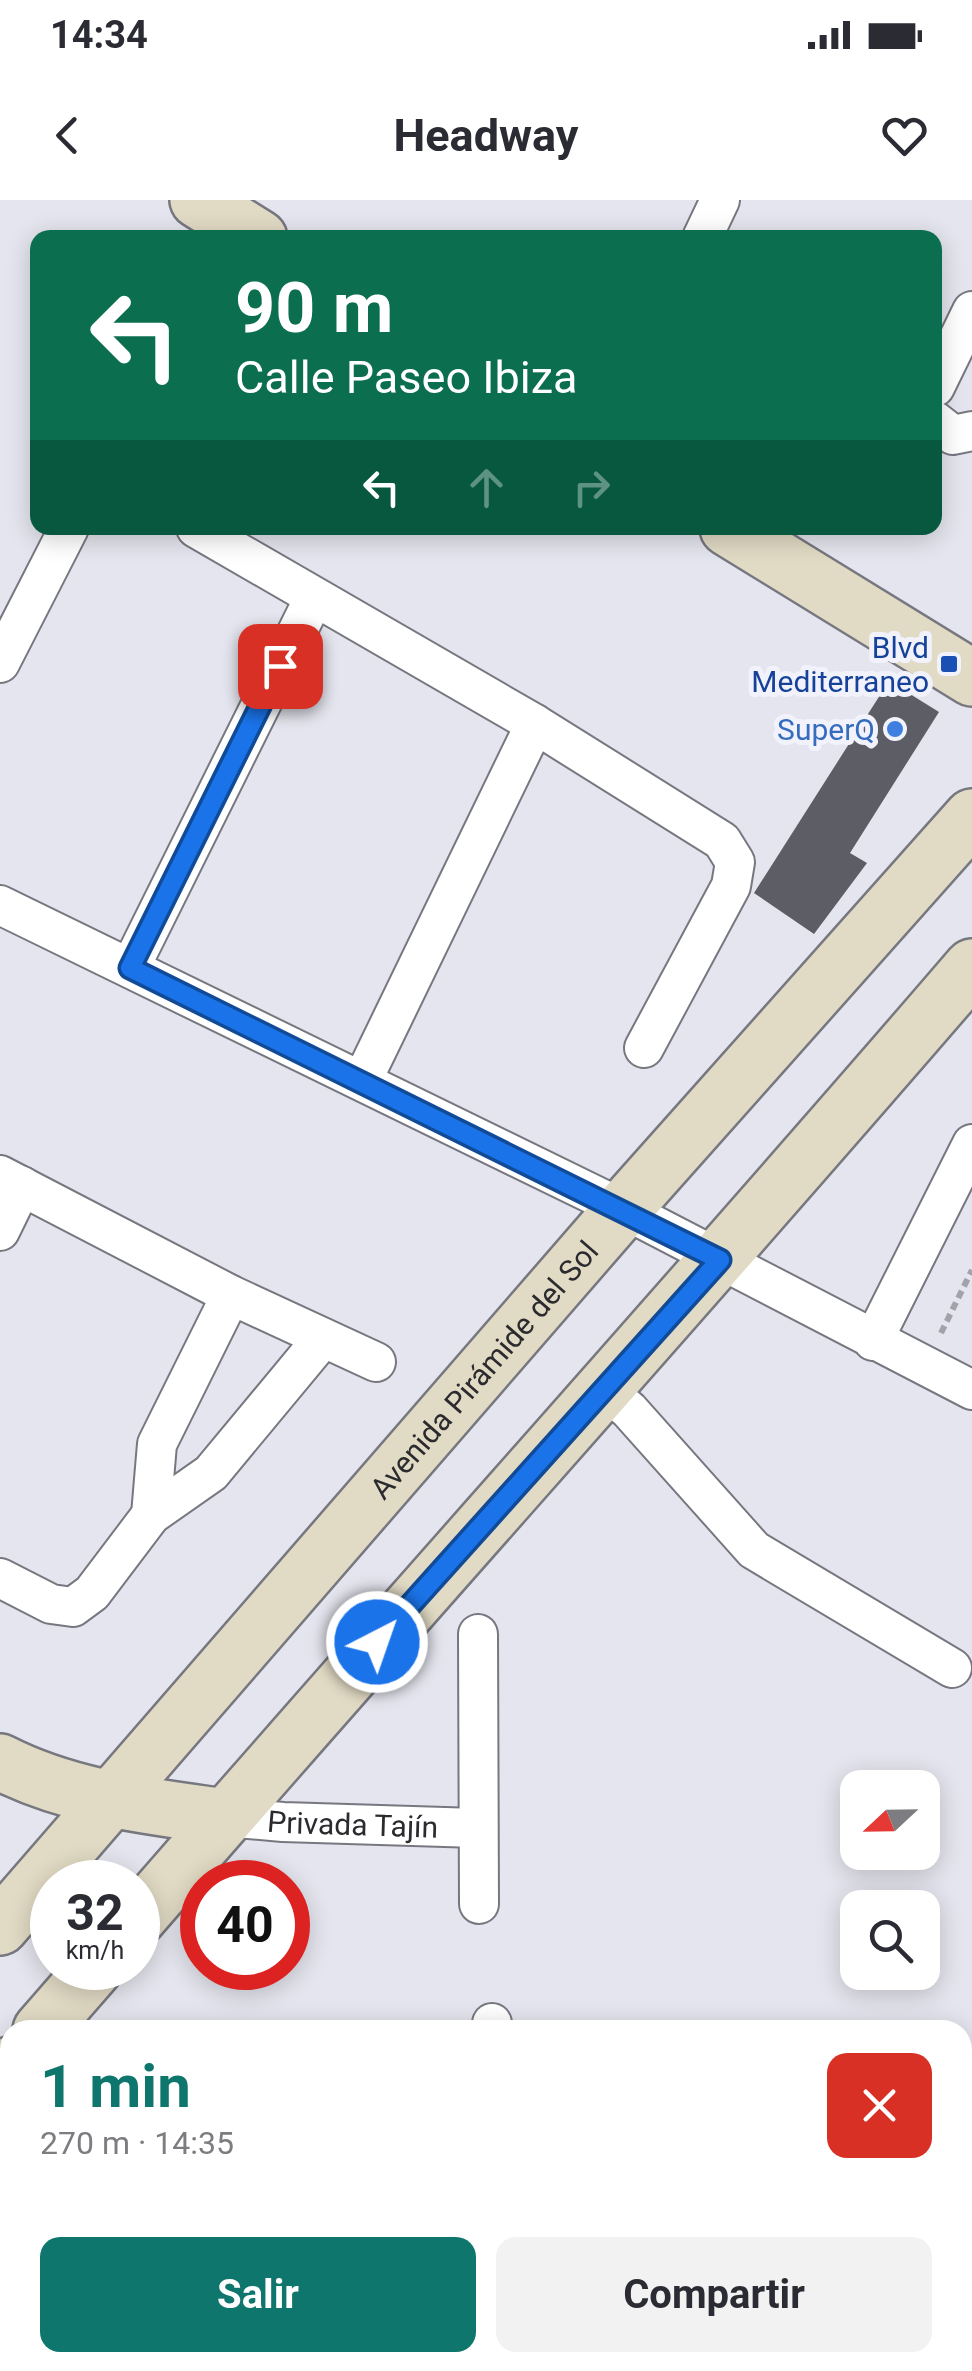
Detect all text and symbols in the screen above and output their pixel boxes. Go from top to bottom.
text: 14:34 [50,13,148,57]
icon: back [40,108,95,163]
icon: heart [877,108,932,163]
text: Headway [394,109,578,162]
text: 90 m [235,267,393,349]
icon: left [70,270,200,400]
text: Calle Paseo Ibiza [235,351,577,404]
icon: left [354,460,409,515]
icon: ahead [459,460,514,515]
icon: right [564,460,619,515]
pin [238,624,323,709]
place label: Blvd Mediterraneo [751,630,929,699]
icon: arrive [253,639,308,694]
marker: Blvd Mediterraneo [938,653,960,675]
place label: SuperQ [777,712,875,747]
marker: SuperQ [884,718,906,740]
street label: Avenida Pirámide del Sol [362,1234,605,1506]
position arrow [325,1590,429,1694]
north arrow [840,1770,940,1870]
map controls [840,1770,940,1990]
street label: Privada Tajín [266,1803,439,1844]
speed limit sign: 40 [180,1860,310,1990]
text: 32 [66,1884,124,1942]
button: search [840,1890,940,1990]
text: km/h [66,1936,124,1965]
text: 1 min [40,2051,191,2122]
button: close [827,2053,932,2158]
text: 270 m · 14:35 [40,2124,234,2162]
button: Salir [40,2237,476,2352]
button: Compartir [496,2237,932,2352]

